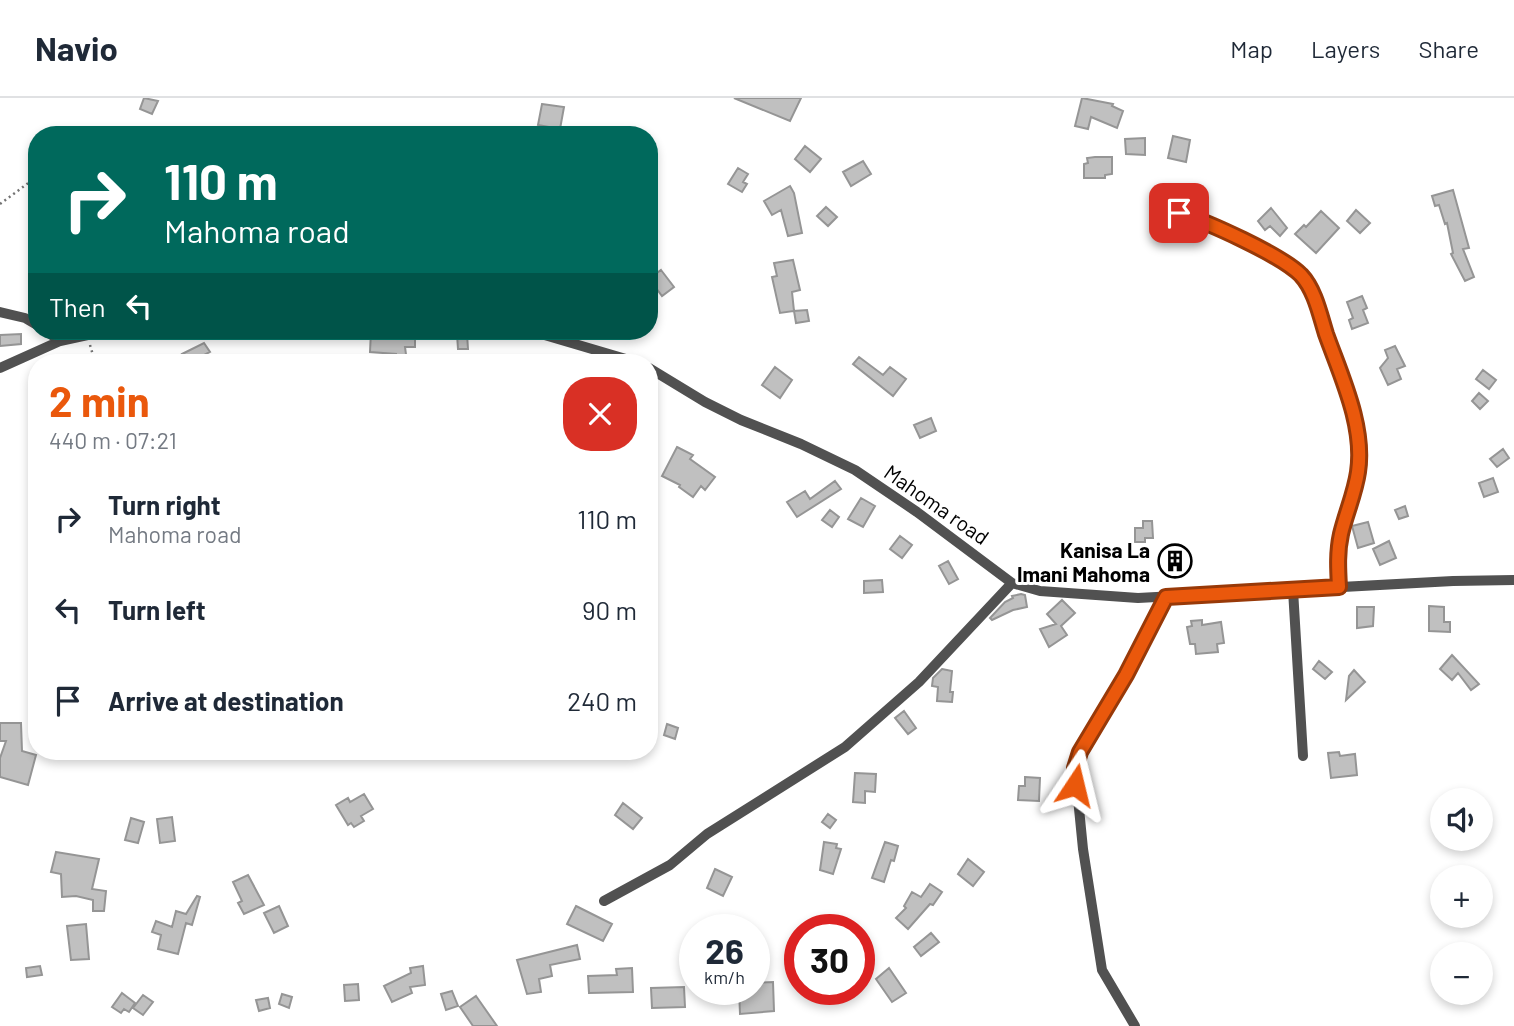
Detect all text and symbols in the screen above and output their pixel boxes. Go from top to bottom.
text: Navio [35,28,118,68]
text: Map [1230,34,1273,63]
text: Layers [1311,34,1380,63]
text: Share [1418,34,1479,63]
text: 110 m [164,151,278,210]
icon: right [49,154,140,245]
pin [1149,183,1209,243]
icon: arrive [1160,194,1198,232]
text: Mahoma road [164,211,350,249]
icon: left [120,287,158,325]
text: Then [49,291,106,322]
text: 2 min [49,375,150,425]
button: close [563,377,637,451]
text: 440 m · 07:21 [49,426,177,454]
street label: Mahoma road [880,459,994,549]
text: Turn right [108,489,221,520]
icon: right [49,500,87,538]
text: 110 m [577,503,637,534]
text: Mahoma road [108,520,241,548]
place label: Kanisa La Imani Mahoma [1017,537,1150,586]
building icon: Kanisa La Imani Mahoma [1156,542,1194,580]
icon: left [49,591,87,629]
text: Turn left [108,594,206,625]
text: 90 m [582,594,637,625]
icon: arrive [49,682,87,720]
text: Arrive at destination [108,685,344,716]
text: 240 m [567,685,637,716]
position arrow [1038,748,1112,822]
map controls [1430,788,1493,1005]
button: sound [1430,788,1493,851]
button: + [1430,865,1493,928]
speed limit sign: 30 [784,914,875,1005]
text: 26 [705,929,744,971]
button: − [1430,942,1493,1005]
text: km/h [704,966,745,988]

